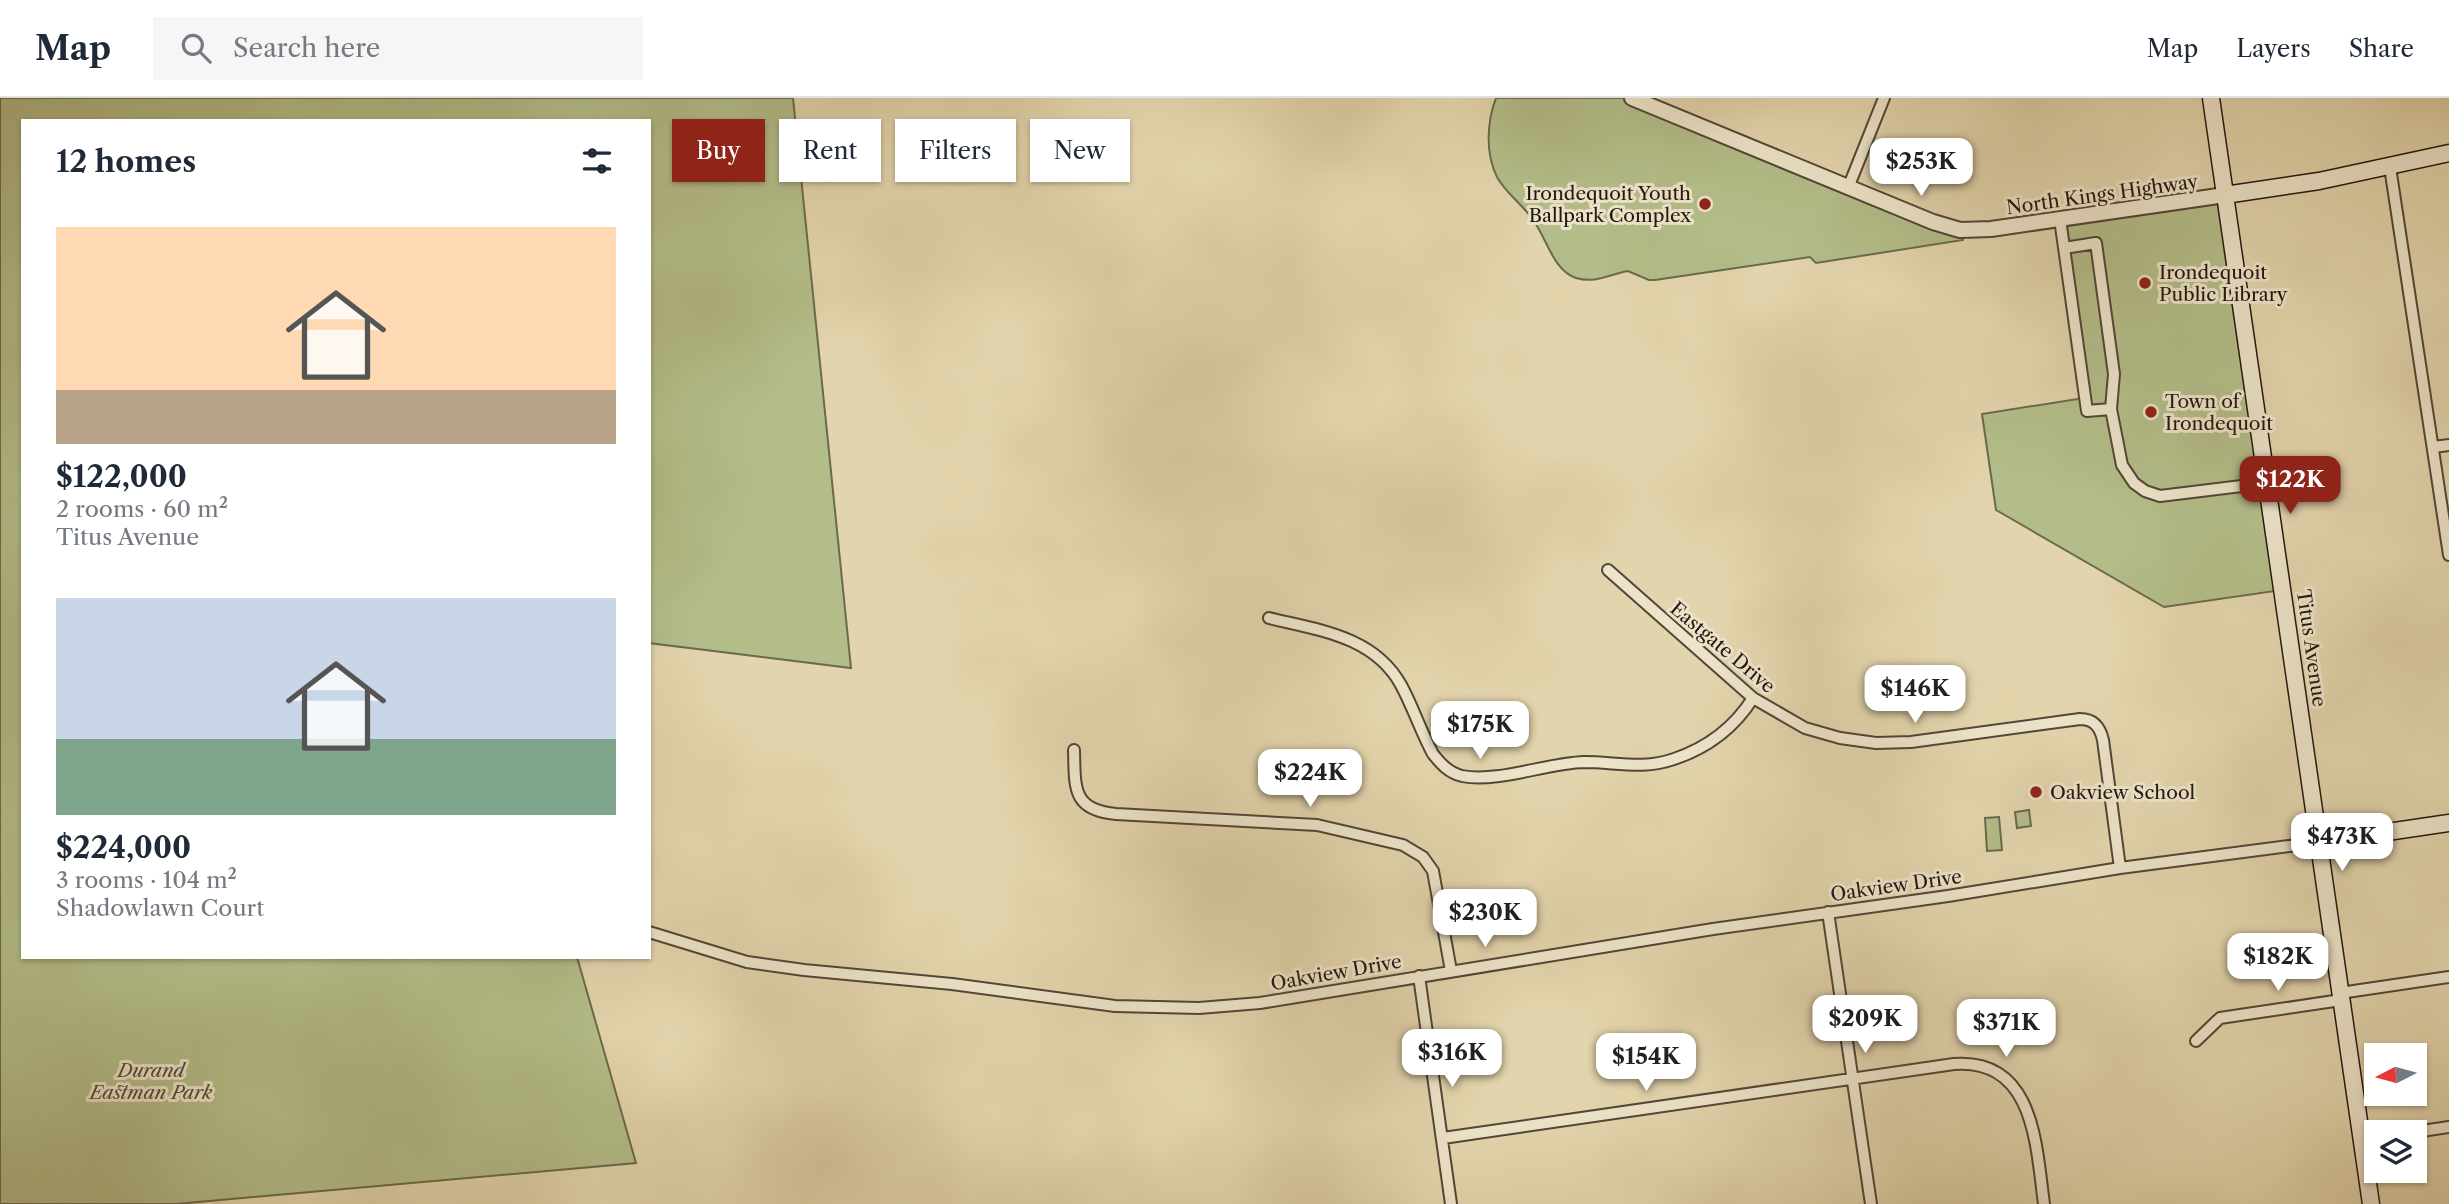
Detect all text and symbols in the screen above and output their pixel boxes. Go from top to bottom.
search box [153,17,643,80]
text: Map [35,28,111,69]
icon: search [177,29,215,67]
text: Search here [233,32,380,64]
text: Map [2147,34,2198,63]
text: Layers [2236,34,2311,63]
text: Share [2349,34,2414,63]
chip: Buy [672,119,765,182]
chip: Rent [779,119,881,182]
chip: Filters [895,119,1016,182]
chip: New [1030,119,1130,182]
pin: $253K [1872,139,1970,198]
icon: filters [578,142,616,180]
text: 12 homes [56,143,196,180]
text: $253K [1886,147,1956,175]
street label: North Kings Highway [2005,170,2200,219]
place label: Irondequoit Youth Ballpark Complex [1525,182,1692,227]
marker: Irondequoit Youth Ballpark Complex [1697,196,1713,212]
place label: Irondequoit Public Library [2159,261,2288,306]
icon: home [273,272,399,398]
marker: Irondequoit Public Library [2137,275,2153,291]
place label: Town of Irondequoit [2165,390,2273,435]
marker: Town of Irondequoit [2143,404,2159,420]
pin: $122K [2241,456,2339,516]
text: $122,000 [56,458,187,495]
text: $122K [2256,465,2324,493]
text: 2 rooms · 60 m² [56,495,228,523]
text: Titus Avenue [56,523,199,551]
street label: Titus Avenue [2292,588,2331,708]
street label: Eastgate Drive [1666,597,1780,698]
icon: home [273,643,399,769]
pin: $146K [1866,666,1964,725]
text: $146K [1881,674,1949,702]
pin: $175K [1431,702,1529,761]
text: $175K [1447,710,1513,738]
pin: $224K [1261,750,1359,809]
text: $224K [1274,758,1346,786]
place label: Oakview School [2050,781,2196,804]
marker: Oakview School [2028,784,2044,800]
pin: $473K [2293,814,2391,873]
text: $473K [2307,822,2377,850]
text: $224,000 [56,829,191,866]
street label: Oakview Drive [1829,865,1963,906]
text: 3 rooms · 104 m² [56,866,237,894]
pin: $230K [1436,890,1534,949]
text: Shadowlawn Court [56,894,264,922]
text: $230K [1449,898,1521,926]
pin: $182K [2229,934,2327,993]
text: $182K [2243,942,2313,970]
street label: Oakview Drive [1269,950,1403,995]
pin: $209K [1816,996,1914,1055]
pin: $371K [1957,1000,2055,1059]
text: $209K [1828,1004,1902,1032]
text: $371K [1973,1008,2039,1036]
pin: $316K [1403,1030,1501,1089]
pin: $154K [1597,1034,1695,1093]
text: $316K [1418,1038,1486,1066]
text: $154K [1612,1042,1680,1070]
north arrow [2364,1043,2427,1106]
map controls [2364,1043,2427,1183]
park label: Durand Eastman Park [88,1059,212,1104]
button: layers [2364,1120,2427,1183]

